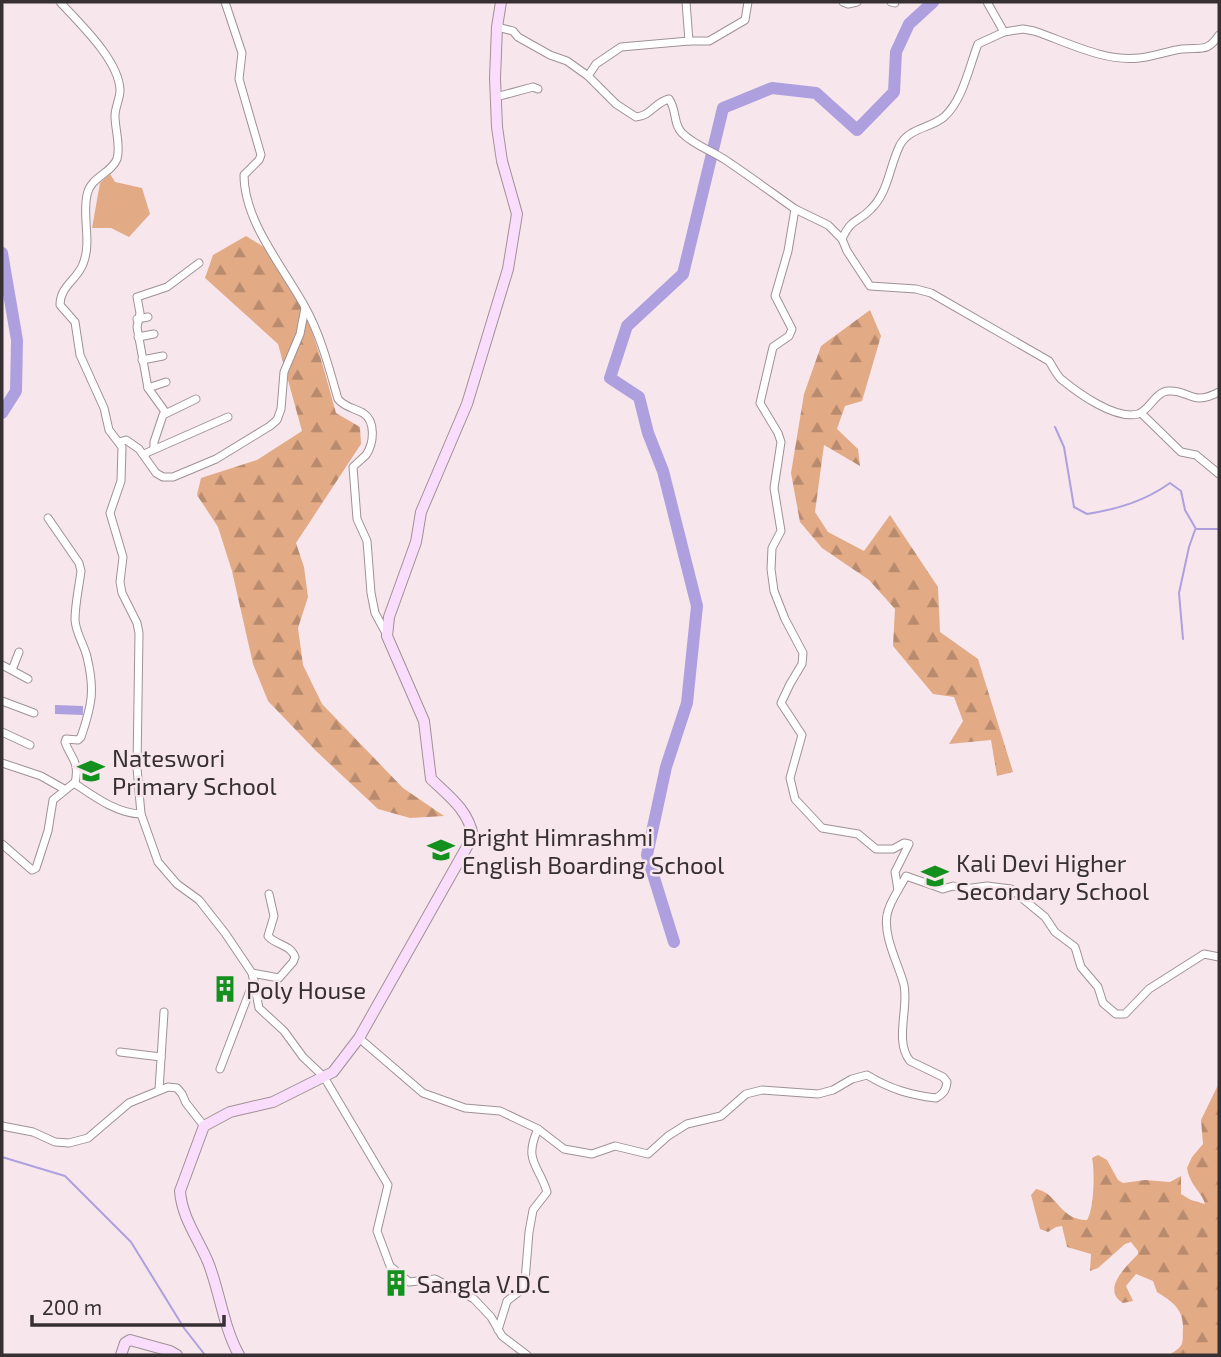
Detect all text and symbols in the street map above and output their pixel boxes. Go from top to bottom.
place label: Nateswori Primary School [112,743,277,800]
school or university icon: Nateswori Primary School [76,756,106,786]
place label: Bright Himrashmi English Boarding School [462,822,724,879]
school or university icon: Bright Himrashmi English Boarding School [426,835,456,865]
place label: Kali Devi Higher Secondary School [956,848,1149,905]
school or university icon: Kali Devi Higher Secondary School [920,861,950,891]
building icon: Poly House [210,974,240,1004]
place label: Poly House [246,975,366,1004]
building icon: Sangla V.D.C [381,1268,411,1298]
place label: Sangla V.D.C [417,1269,550,1298]
scale bar [32,1284,224,1328]
text: 200 m [42,1294,102,1319]

